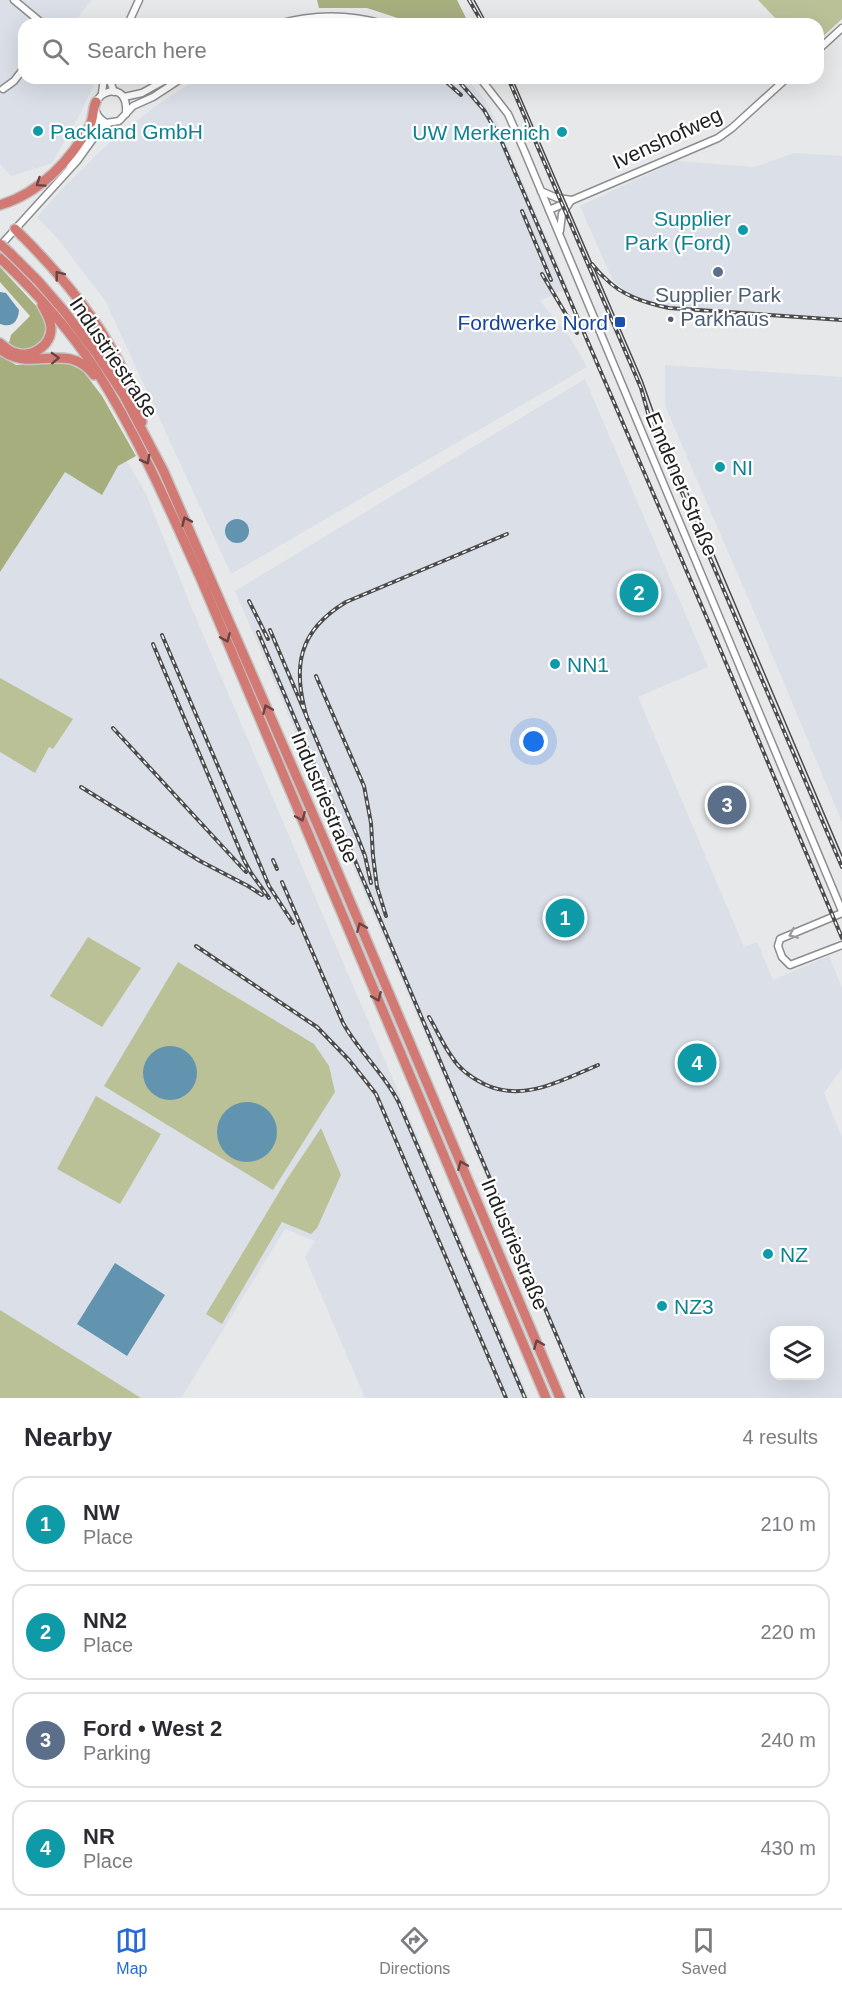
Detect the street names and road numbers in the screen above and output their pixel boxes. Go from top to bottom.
street label: Ivenshofweg [609,103,725,173]
street label: Industriestraße [65,293,163,421]
street label: Emdener Straße [641,409,723,559]
street label: Industriestraße [287,728,363,866]
street label: Industriestraße [477,1175,553,1313]

